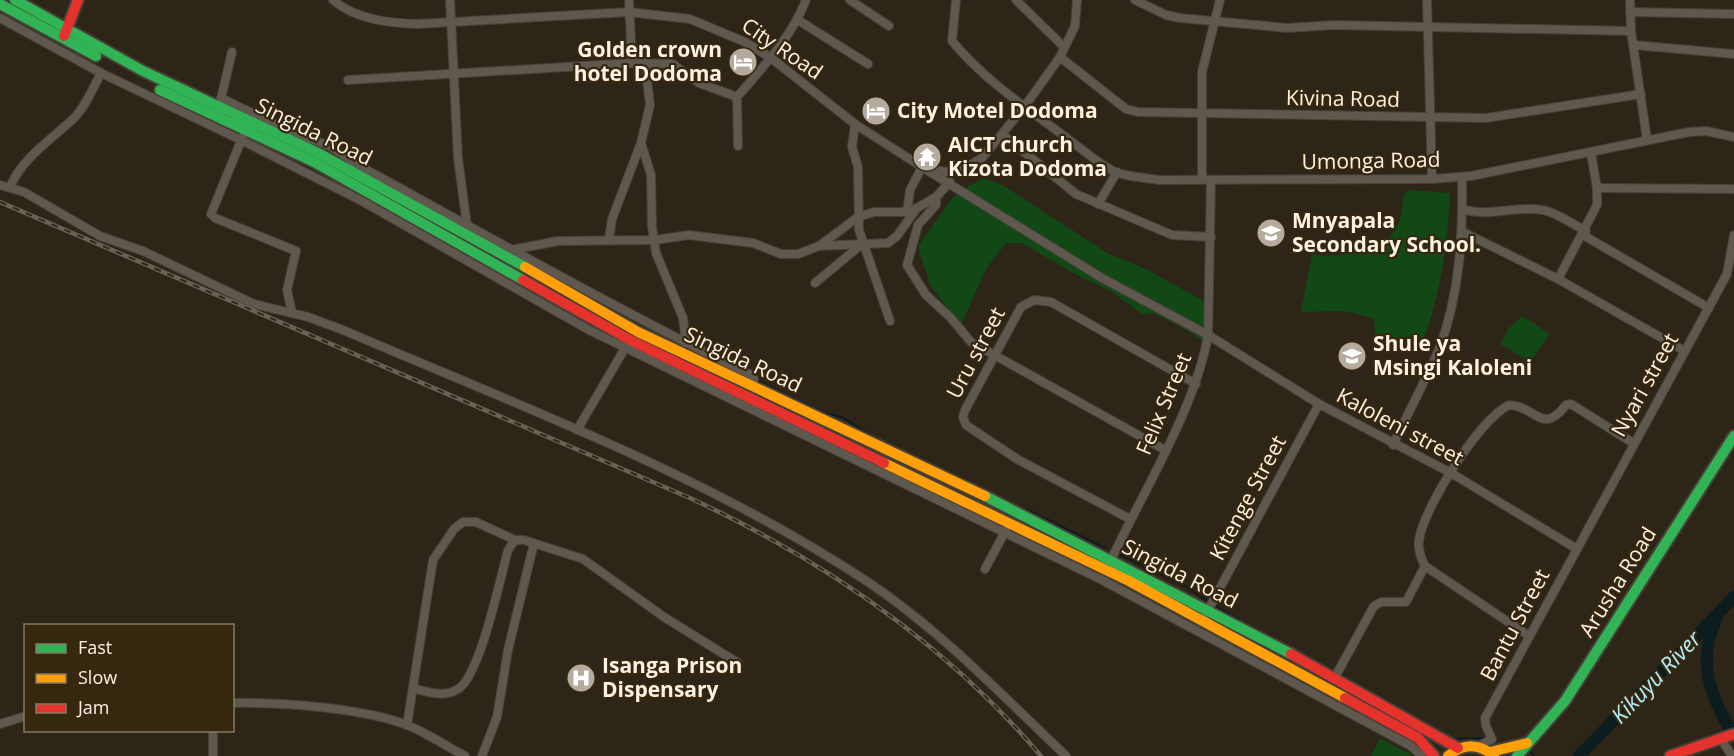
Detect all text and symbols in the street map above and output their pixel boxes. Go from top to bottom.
street label: City Road [737,11,829,86]
place label: Golden crown hotel Dodoma [574,35,722,87]
hotel icon: Golden crown hotel Dodoma [727,46,759,78]
street label: Kivina Road [1286,83,1400,113]
street label: Singida Road [251,91,377,171]
hotel icon: City Motel Dodoma [860,95,892,127]
place label: City Motel Dodoma [897,96,1098,124]
place label: AICT church Kizota Dodoma [948,130,1107,182]
temple icon: AICT church Kizota Dodoma [911,141,943,173]
street label: Umonga Road [1301,145,1441,175]
place label: Mnyapala Secondary School. [1292,206,1481,258]
school or university icon: Mnyapala Secondary School. [1255,217,1287,249]
street label: Uru street [939,302,1011,403]
street label: Singida Road [680,320,807,399]
street label: Nyari street [1604,328,1684,441]
place label: Shule ya Msingi Kaloleni [1373,329,1532,381]
school or university icon: Shule ya Msingi Kaloleni [1336,340,1368,372]
street label: Felix Street [1129,348,1197,459]
street label: Kaloleni street [1332,381,1469,471]
street label: Kitenge Street [1202,430,1292,565]
street label: Arusha Road [1572,521,1662,642]
street label: Singida Road [1118,532,1243,614]
street label: Bantu Street [1473,564,1555,685]
water label: Kikuyu River [1604,623,1708,729]
legend [24,624,234,732]
text: Fast [78,635,112,659]
place label: Isanga Prison Dispensary [602,651,742,703]
hospital icon: Isanga Prison Dispensary [565,662,597,694]
text: Slow [78,665,117,689]
text: Jam [76,695,110,719]

